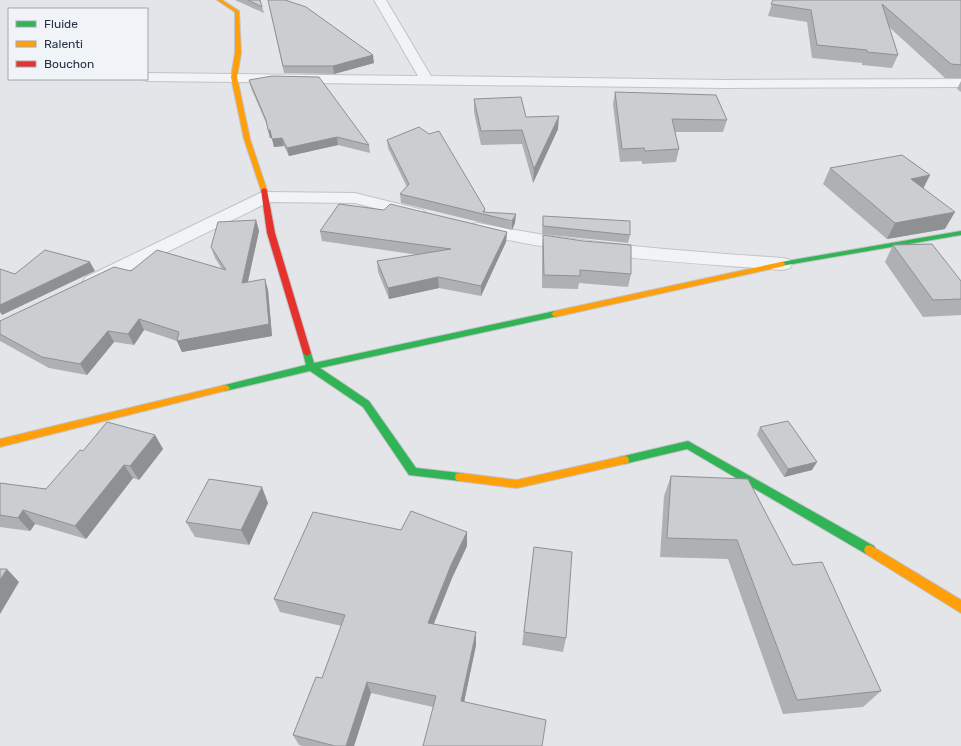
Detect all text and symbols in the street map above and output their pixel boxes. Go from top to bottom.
legend [8,8,148,80]
text: Fluide [44,17,78,31]
text: Ralenti [44,37,83,51]
text: Bouchon [44,57,94,71]

